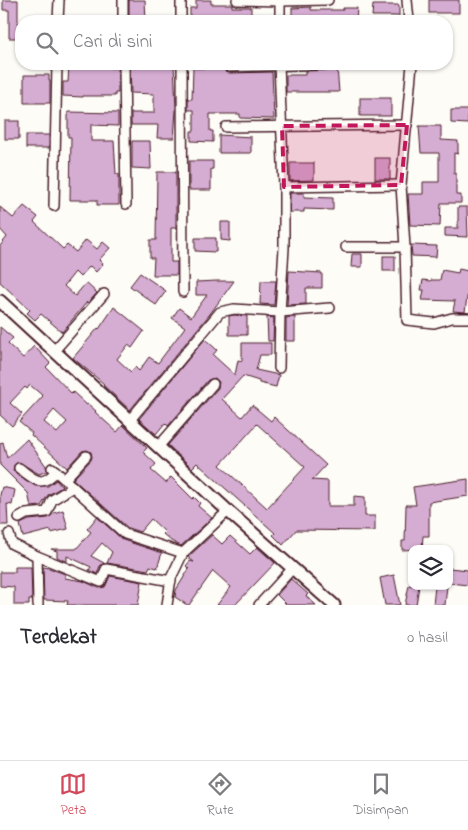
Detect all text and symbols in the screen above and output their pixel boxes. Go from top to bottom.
search box [15,15,453,70]
icon: search [33,29,61,57]
text: Cari di sini [73,29,152,56]
map controls [408,545,453,590]
button: layers [408,545,453,590]
text: Terdekat [20,623,97,653]
text: 0 hasil [407,626,448,650]
tab: Peta [59,770,87,821]
tab: Rute [206,770,234,821]
tab: Disimpan [353,770,409,821]

